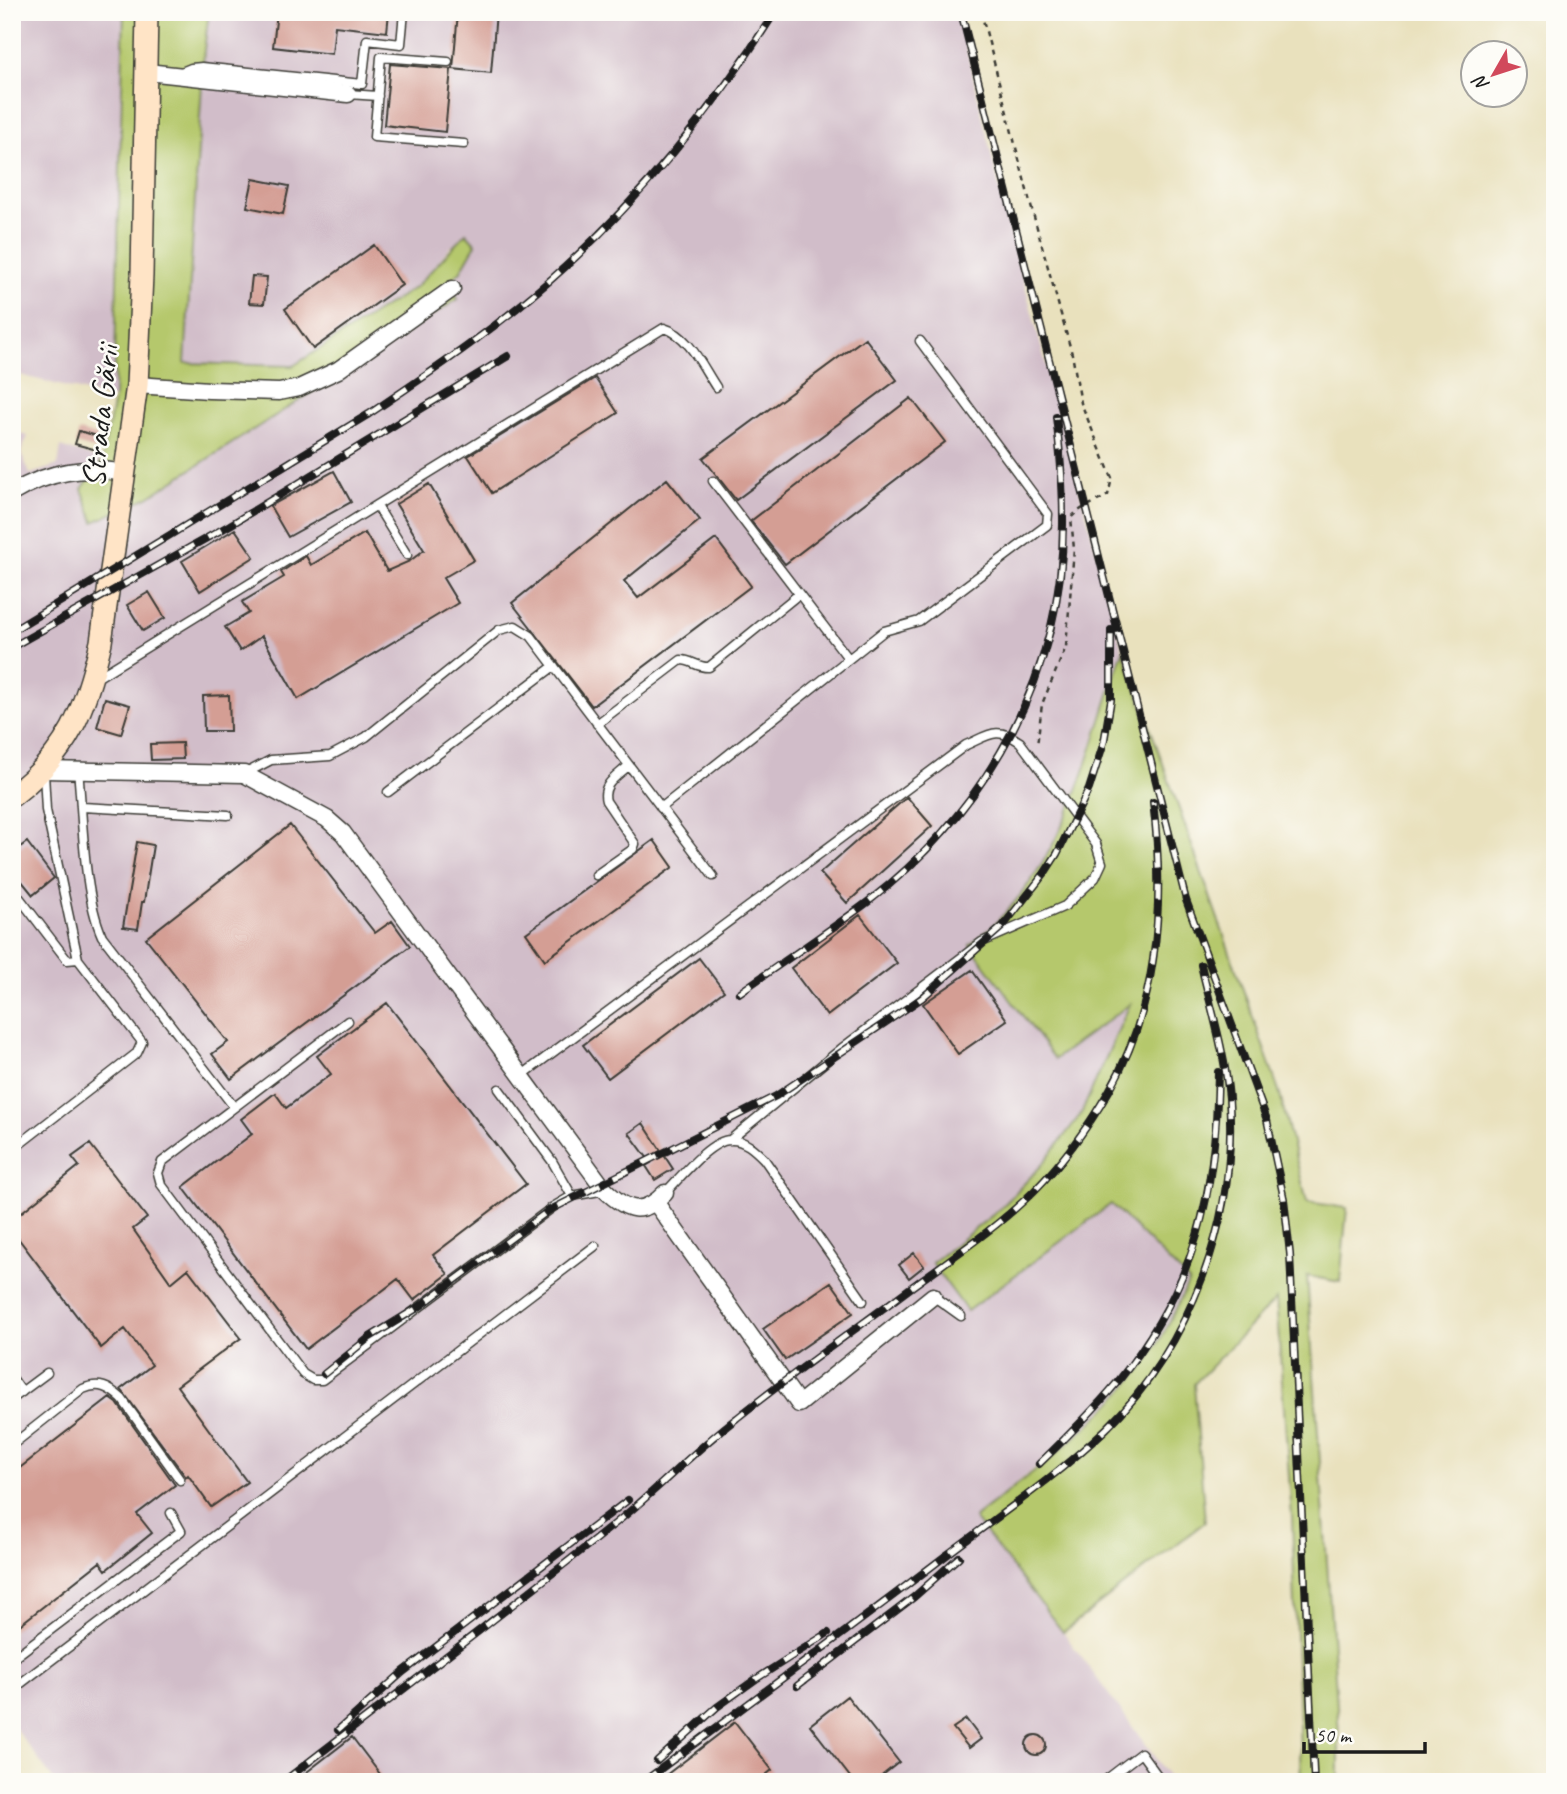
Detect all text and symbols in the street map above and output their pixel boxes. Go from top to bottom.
north arrow [1458,38,1528,108]
text: N [1467,69,1495,96]
street label: Strada Gării [72,339,129,489]
scale bar [1304,1710,1425,1754]
text: 50 m [1315,1722,1353,1748]

